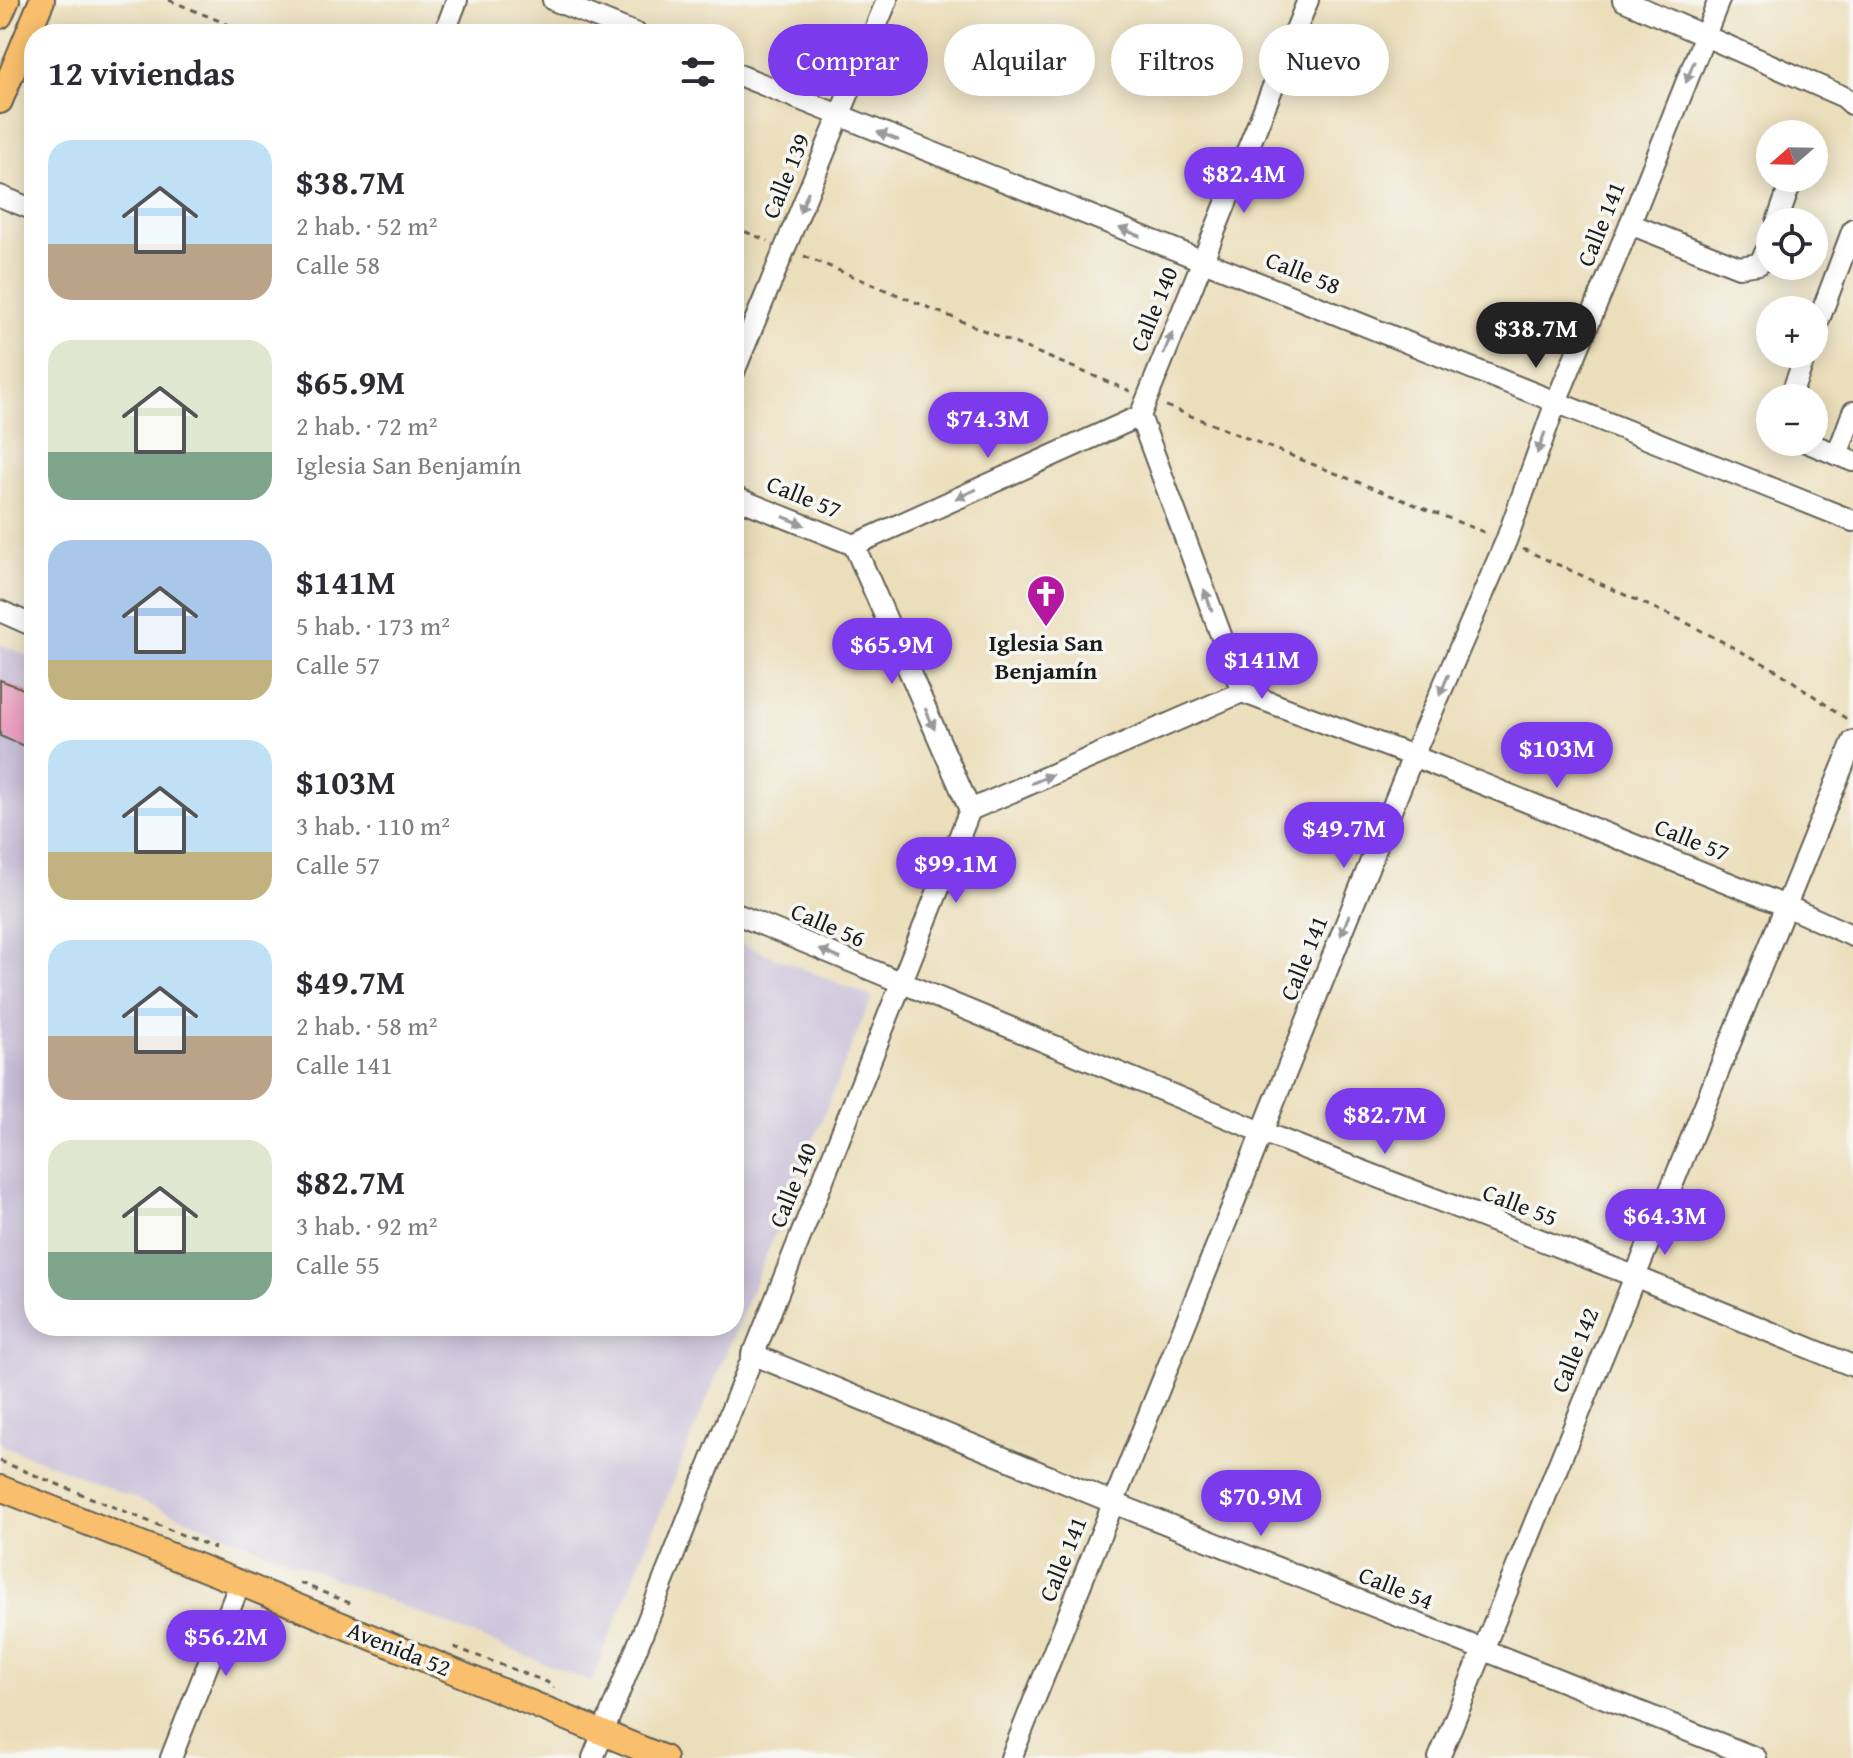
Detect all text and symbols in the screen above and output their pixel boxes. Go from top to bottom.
chip: Comprar [768,24,928,96]
chip: Alquilar [944,24,1095,96]
chip: Filtros [1111,24,1243,96]
chip: Nuevo [1259,24,1389,96]
text: 12 viviendas [48,48,235,97]
icon: filters [676,50,720,94]
one-way arrow [1683,60,1696,84]
north arrow [1756,120,1828,192]
map controls [1756,120,1828,456]
street label: Calle 139 [753,128,818,224]
one-way arrow [876,129,900,142]
pin: $82.4M [1179,147,1309,215]
text: $82.4M [1202,153,1286,192]
text: $38.7M [296,157,405,206]
icon: home [112,172,208,268]
street label: Calle 141 [1568,176,1633,272]
one-way arrow [797,190,810,214]
text: 2 hab. · 52 m² [296,206,437,245]
button: locate [1756,208,1828,280]
one-way arrow [1118,225,1142,238]
street label: Calle 58 [1261,242,1346,303]
text: Calle 58 [296,245,380,284]
street label: Calle 140 [1121,261,1186,357]
button: + [1756,296,1828,368]
pin: $38.7M [1471,302,1601,370]
text: $38.7M [1494,308,1578,347]
one-way arrow [1162,331,1175,355]
text: $65.9M [296,357,405,406]
icon: home [112,372,208,468]
button: − [1756,384,1828,456]
pin: $74.3M [923,392,1053,460]
text: $74.3M [946,398,1030,437]
text: 2 hab. · 72 m² [296,406,437,445]
one-way arrow [1534,431,1546,455]
text: Iglesia San Benjamín [296,445,521,484]
street label: Calle 57 [762,466,847,527]
one-way arrow [955,487,978,501]
one-way arrow [782,515,806,528]
text: $141M [296,557,396,606]
icon: home [112,572,208,668]
church icon: Iglesia San Benjamín [1025,573,1067,628]
one-way arrow [1201,588,1214,612]
text: 5 hab. · 173 m² [296,606,450,645]
pin: $65.9M [827,618,957,686]
text: $65.9M [850,624,934,663]
place label: Iglesia San Benjamín [989,625,1103,688]
pin: $141M [1206,633,1318,701]
text: $141M [1224,639,1300,678]
text: Calle 57 [296,645,380,684]
one-way arrow [1437,673,1451,696]
one-way arrow [924,707,937,731]
pin: $103M [1501,722,1613,790]
text: $103M [1519,728,1595,767]
text: $103M [296,757,396,806]
icon: home [112,772,208,868]
one-way arrow [1030,773,1054,786]
pin: $49.7M [1279,802,1409,870]
text: 3 hab. · 110 m² [296,806,450,845]
text: $49.7M [1302,808,1386,847]
street label: Calle 57 [1650,809,1735,870]
pin: $99.1M [891,837,1021,905]
text: $99.1M [914,843,998,882]
text: Calle 57 [296,845,380,884]
street label: Calle 56 [786,893,871,956]
street label: Calle 141 [1271,910,1336,1006]
one-way arrow [1339,913,1352,937]
one-way arrow [818,947,842,960]
text: $49.7M [296,957,405,1006]
icon: home [112,972,208,1068]
text: 2 hab. · 58 m² [296,1006,437,1045]
text: Calle 141 [296,1045,393,1084]
pin: $82.7M [1320,1088,1450,1156]
text: $82.7M [1343,1094,1427,1133]
street label: Calle 140 [760,1137,825,1233]
text: $82.7M [296,1157,405,1206]
icon: home [112,1172,208,1268]
street label: Calle 55 [1478,1174,1563,1235]
pin: $64.3M [1600,1189,1730,1257]
text: $64.3M [1623,1195,1707,1234]
text: 3 hab. · 92 m² [296,1206,437,1245]
text: Calle 55 [296,1245,380,1284]
street label: Calle 142 [1542,1302,1607,1398]
pin: $70.9M [1196,1470,1326,1538]
text: $70.9M [1219,1476,1303,1515]
street label: Calle 141 [1030,1511,1095,1607]
street label: Calle 54 [1354,1557,1439,1618]
pin: $56.2M [161,1610,291,1678]
street label: Avenida 52 [342,1612,456,1685]
text: $56.2M [184,1616,268,1655]

